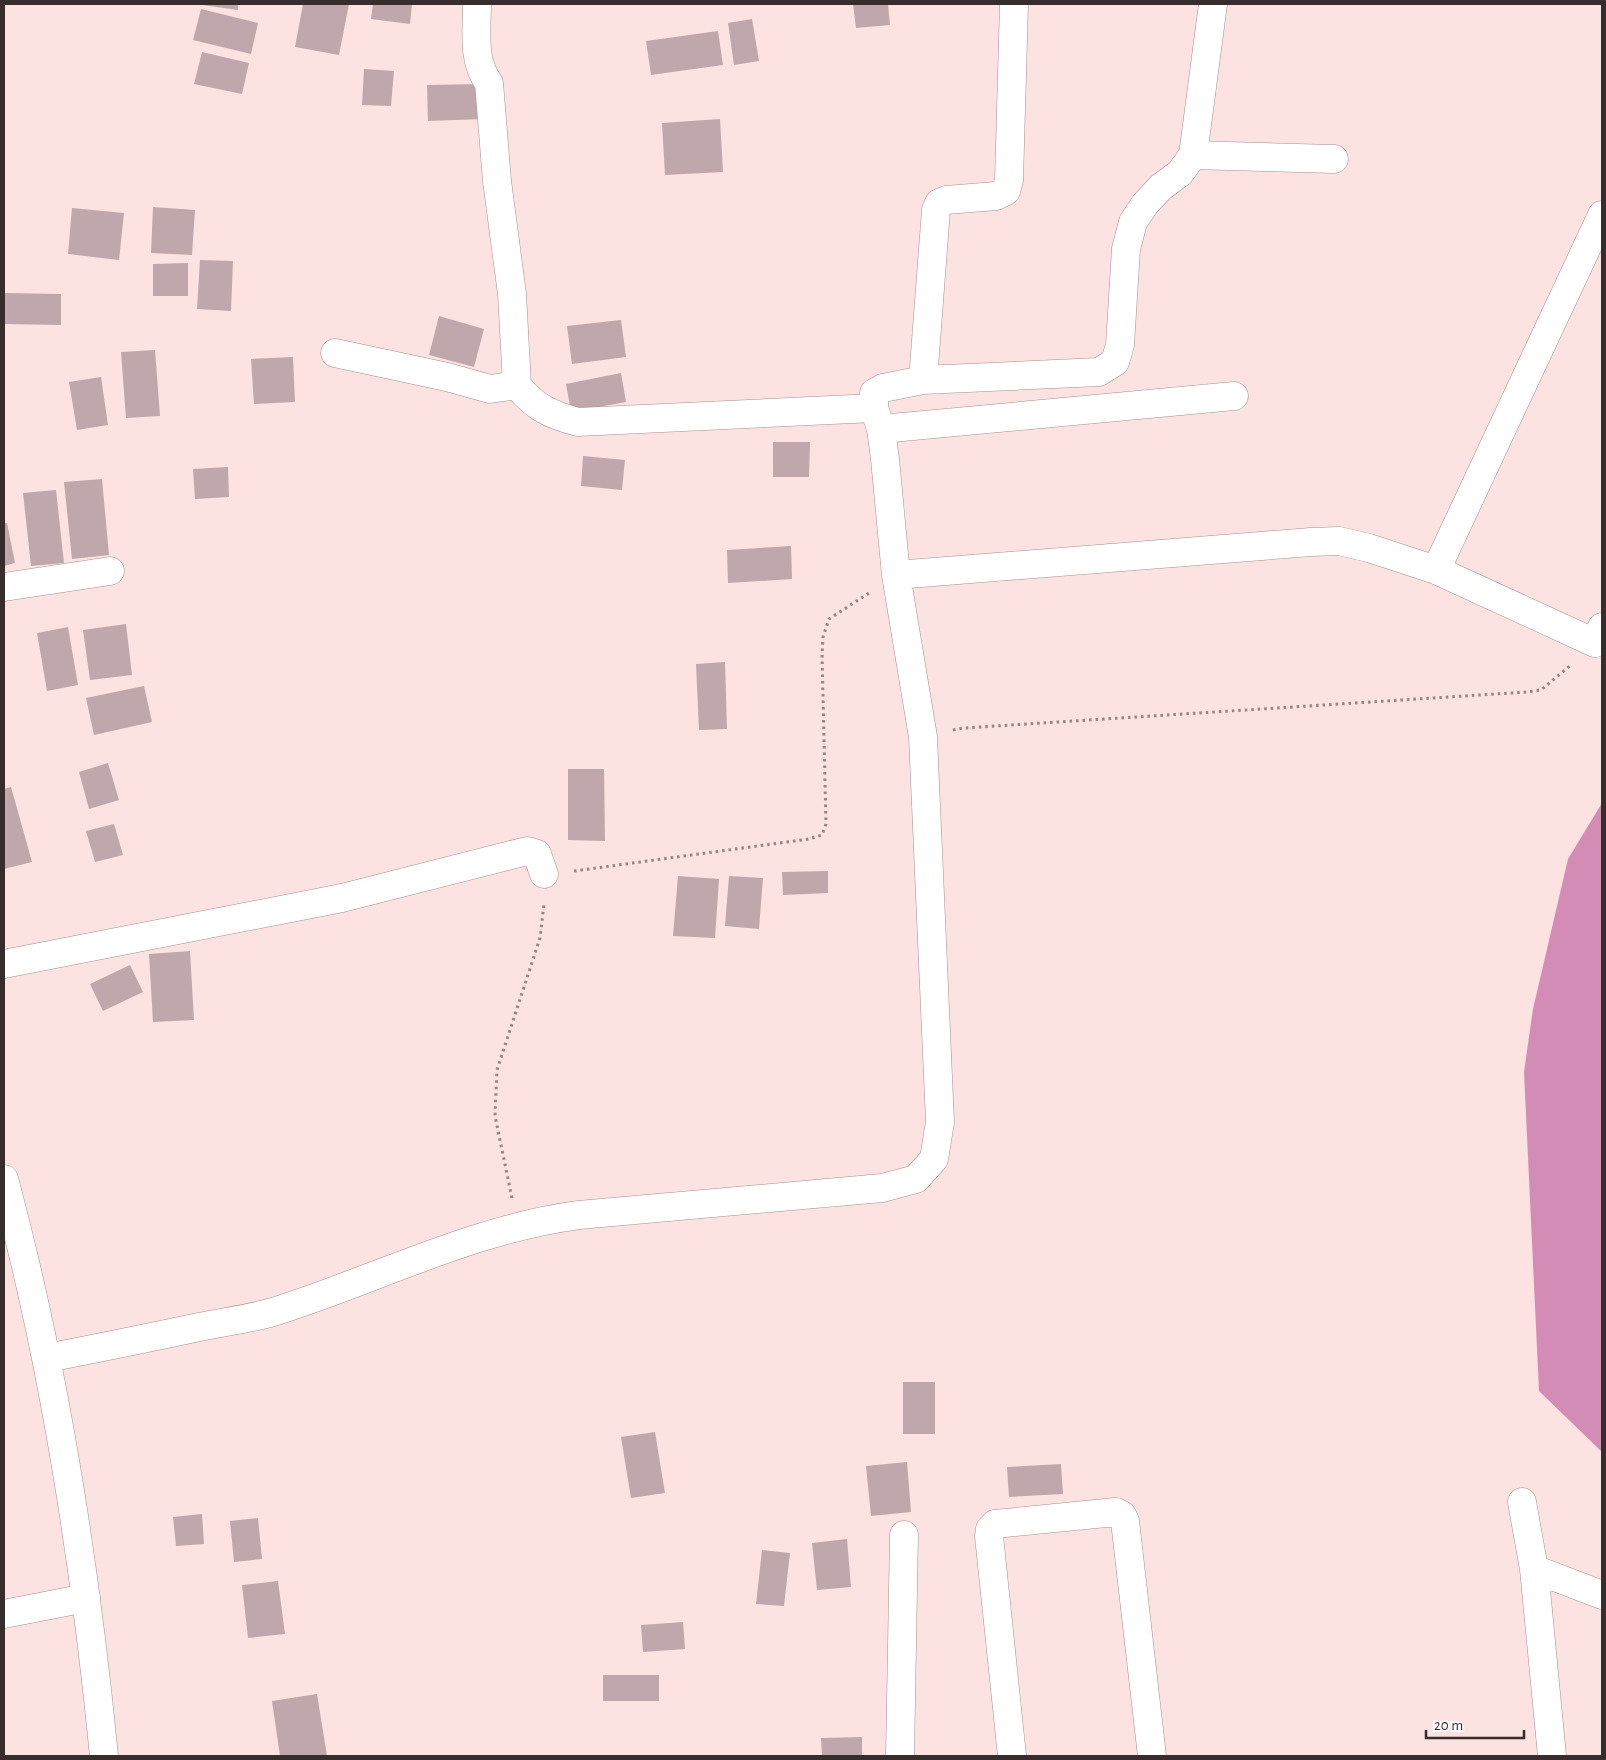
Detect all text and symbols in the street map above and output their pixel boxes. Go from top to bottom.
scale bar [1426,1708,1524,1740]
text: 20 m [1434,1718,1463,1733]

